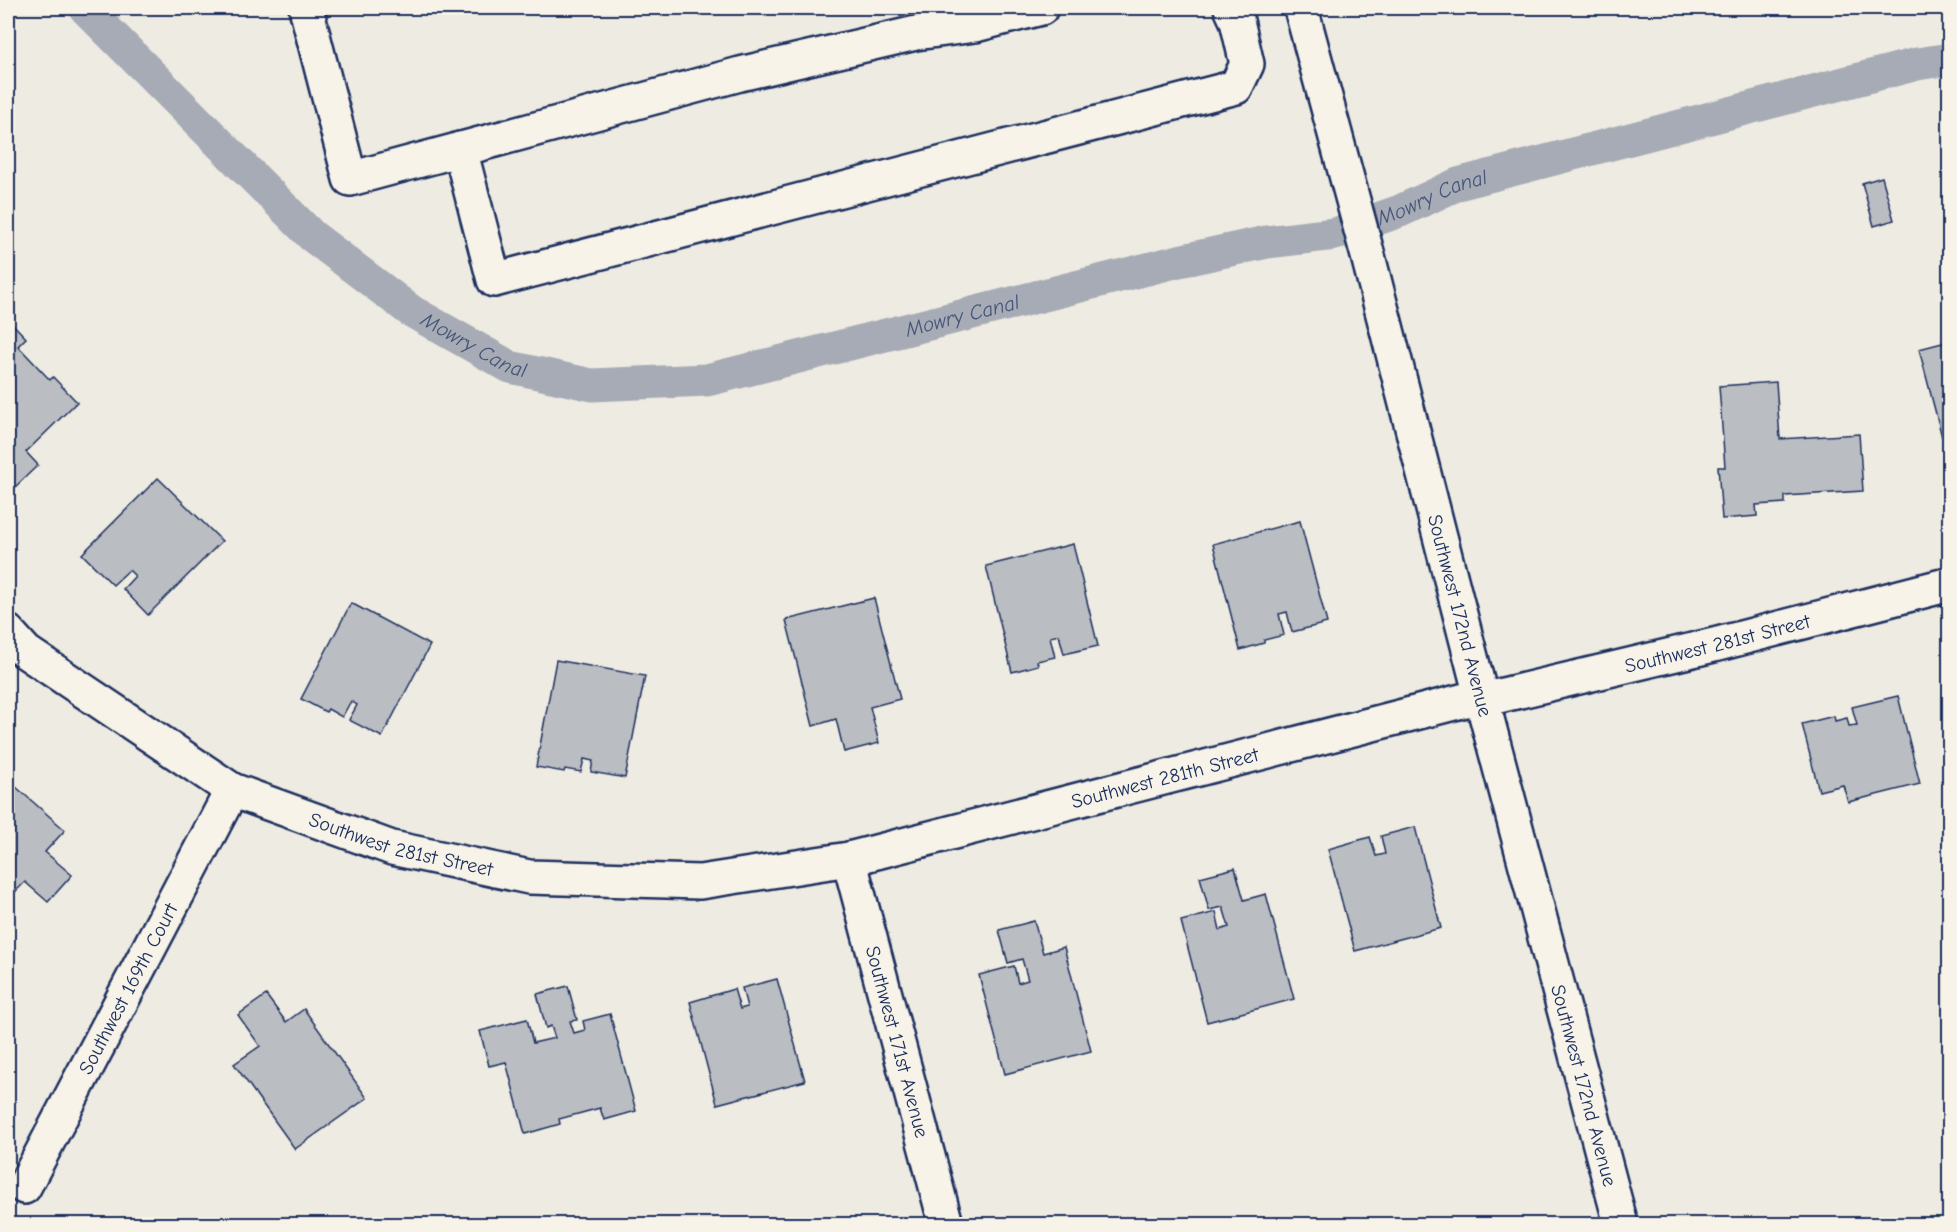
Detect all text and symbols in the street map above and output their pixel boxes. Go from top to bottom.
water label: Mowry Canal [1373,165,1490,230]
water label: Mowry Canal [902,290,1022,342]
water label: Mowry Canal [416,307,529,382]
street label: Southwest 172nd Avenue [1423,512,1497,719]
street label: Southwest 281st Street [1622,609,1814,677]
street label: Southwest 281th Street [1069,742,1262,813]
street label: Southwest 281st Street [306,807,497,881]
street label: Southwest 169th Court [74,898,183,1078]
street label: Southwest 171st Avenue [861,943,934,1140]
street label: Southwest 172nd Avenue [1546,982,1622,1189]

